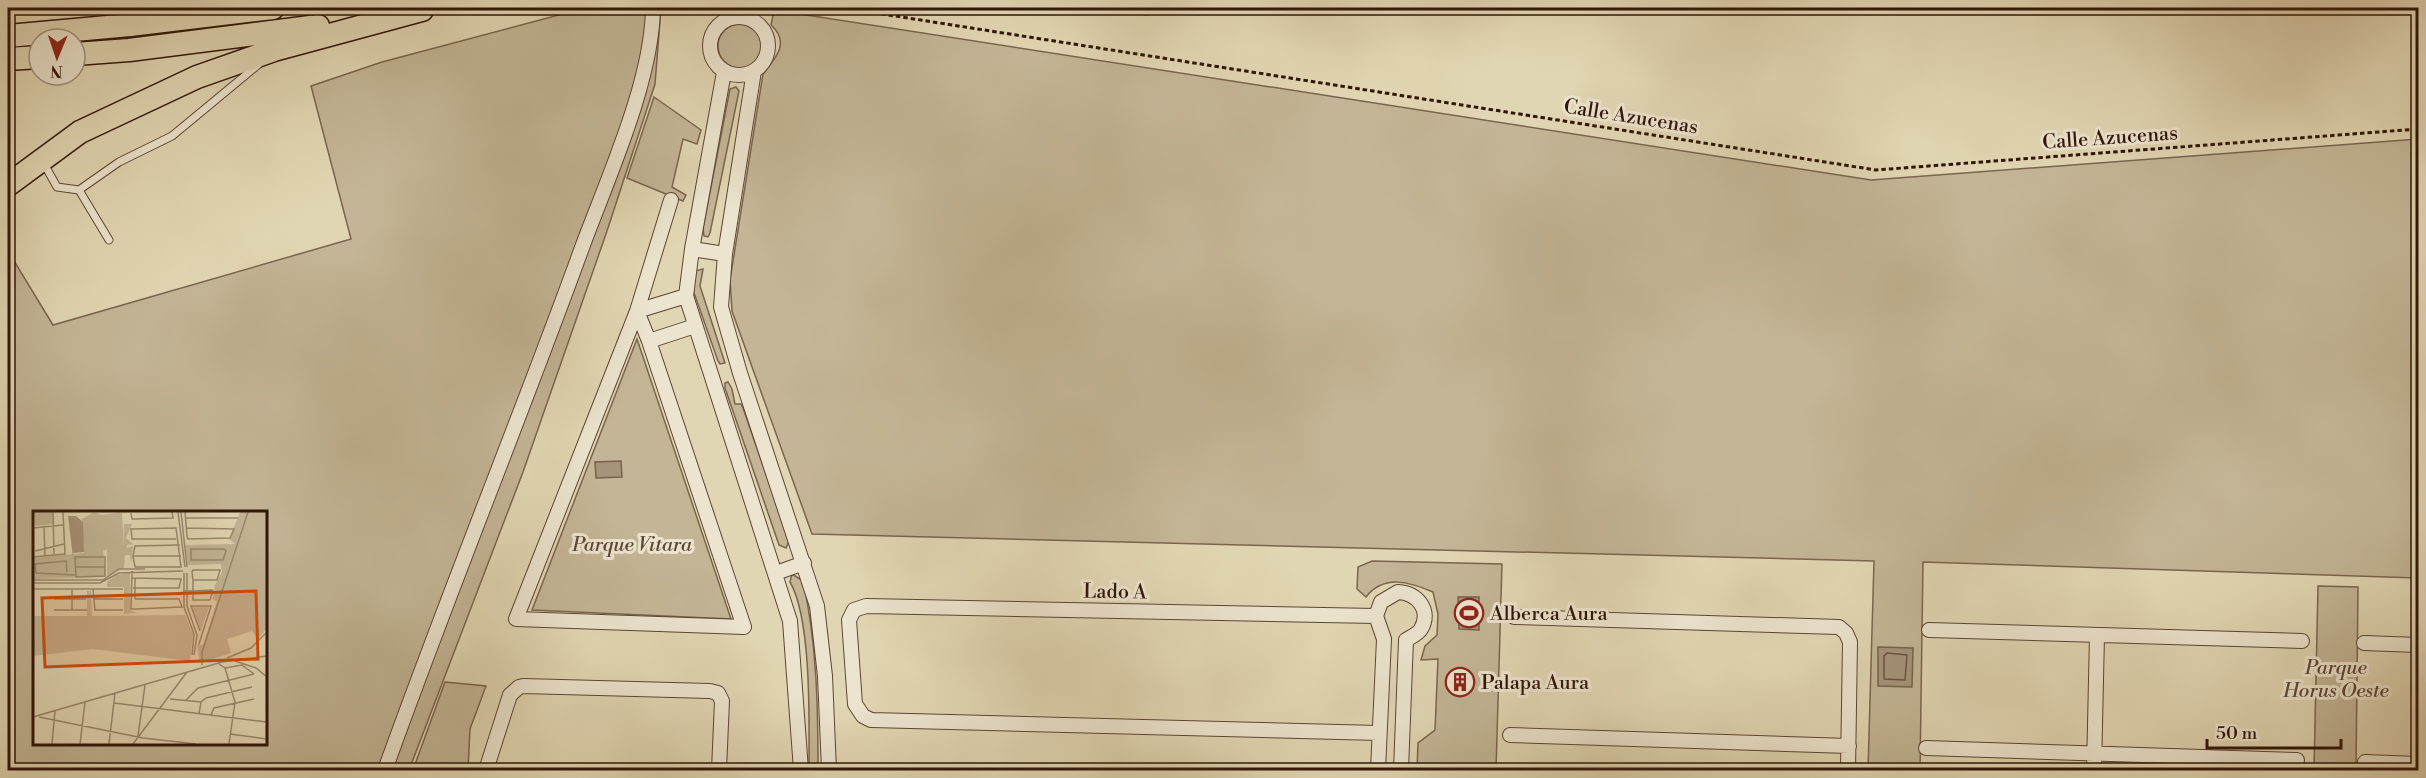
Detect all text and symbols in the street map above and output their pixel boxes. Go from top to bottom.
north arrow [27,27,87,87]
text: N [49,61,63,81]
street label: Calle Azucenas [1562,95,1700,140]
street label: Calle Azucenas [2042,121,2179,156]
inset map [33,511,267,745]
park label: Parque Vitara [571,533,693,558]
street label: Lado A [1083,579,1148,606]
sports icon: Alberca Aura [1453,597,1485,629]
place label: Alberca Aura [1489,602,1608,627]
park label: Parque Horus Oeste [2282,656,2390,704]
building icon: Palapa Aura [1444,666,1476,698]
place label: Palapa Aura [1481,671,1590,696]
scale bar [2207,712,2340,750]
text: 50 m [2216,722,2258,745]

